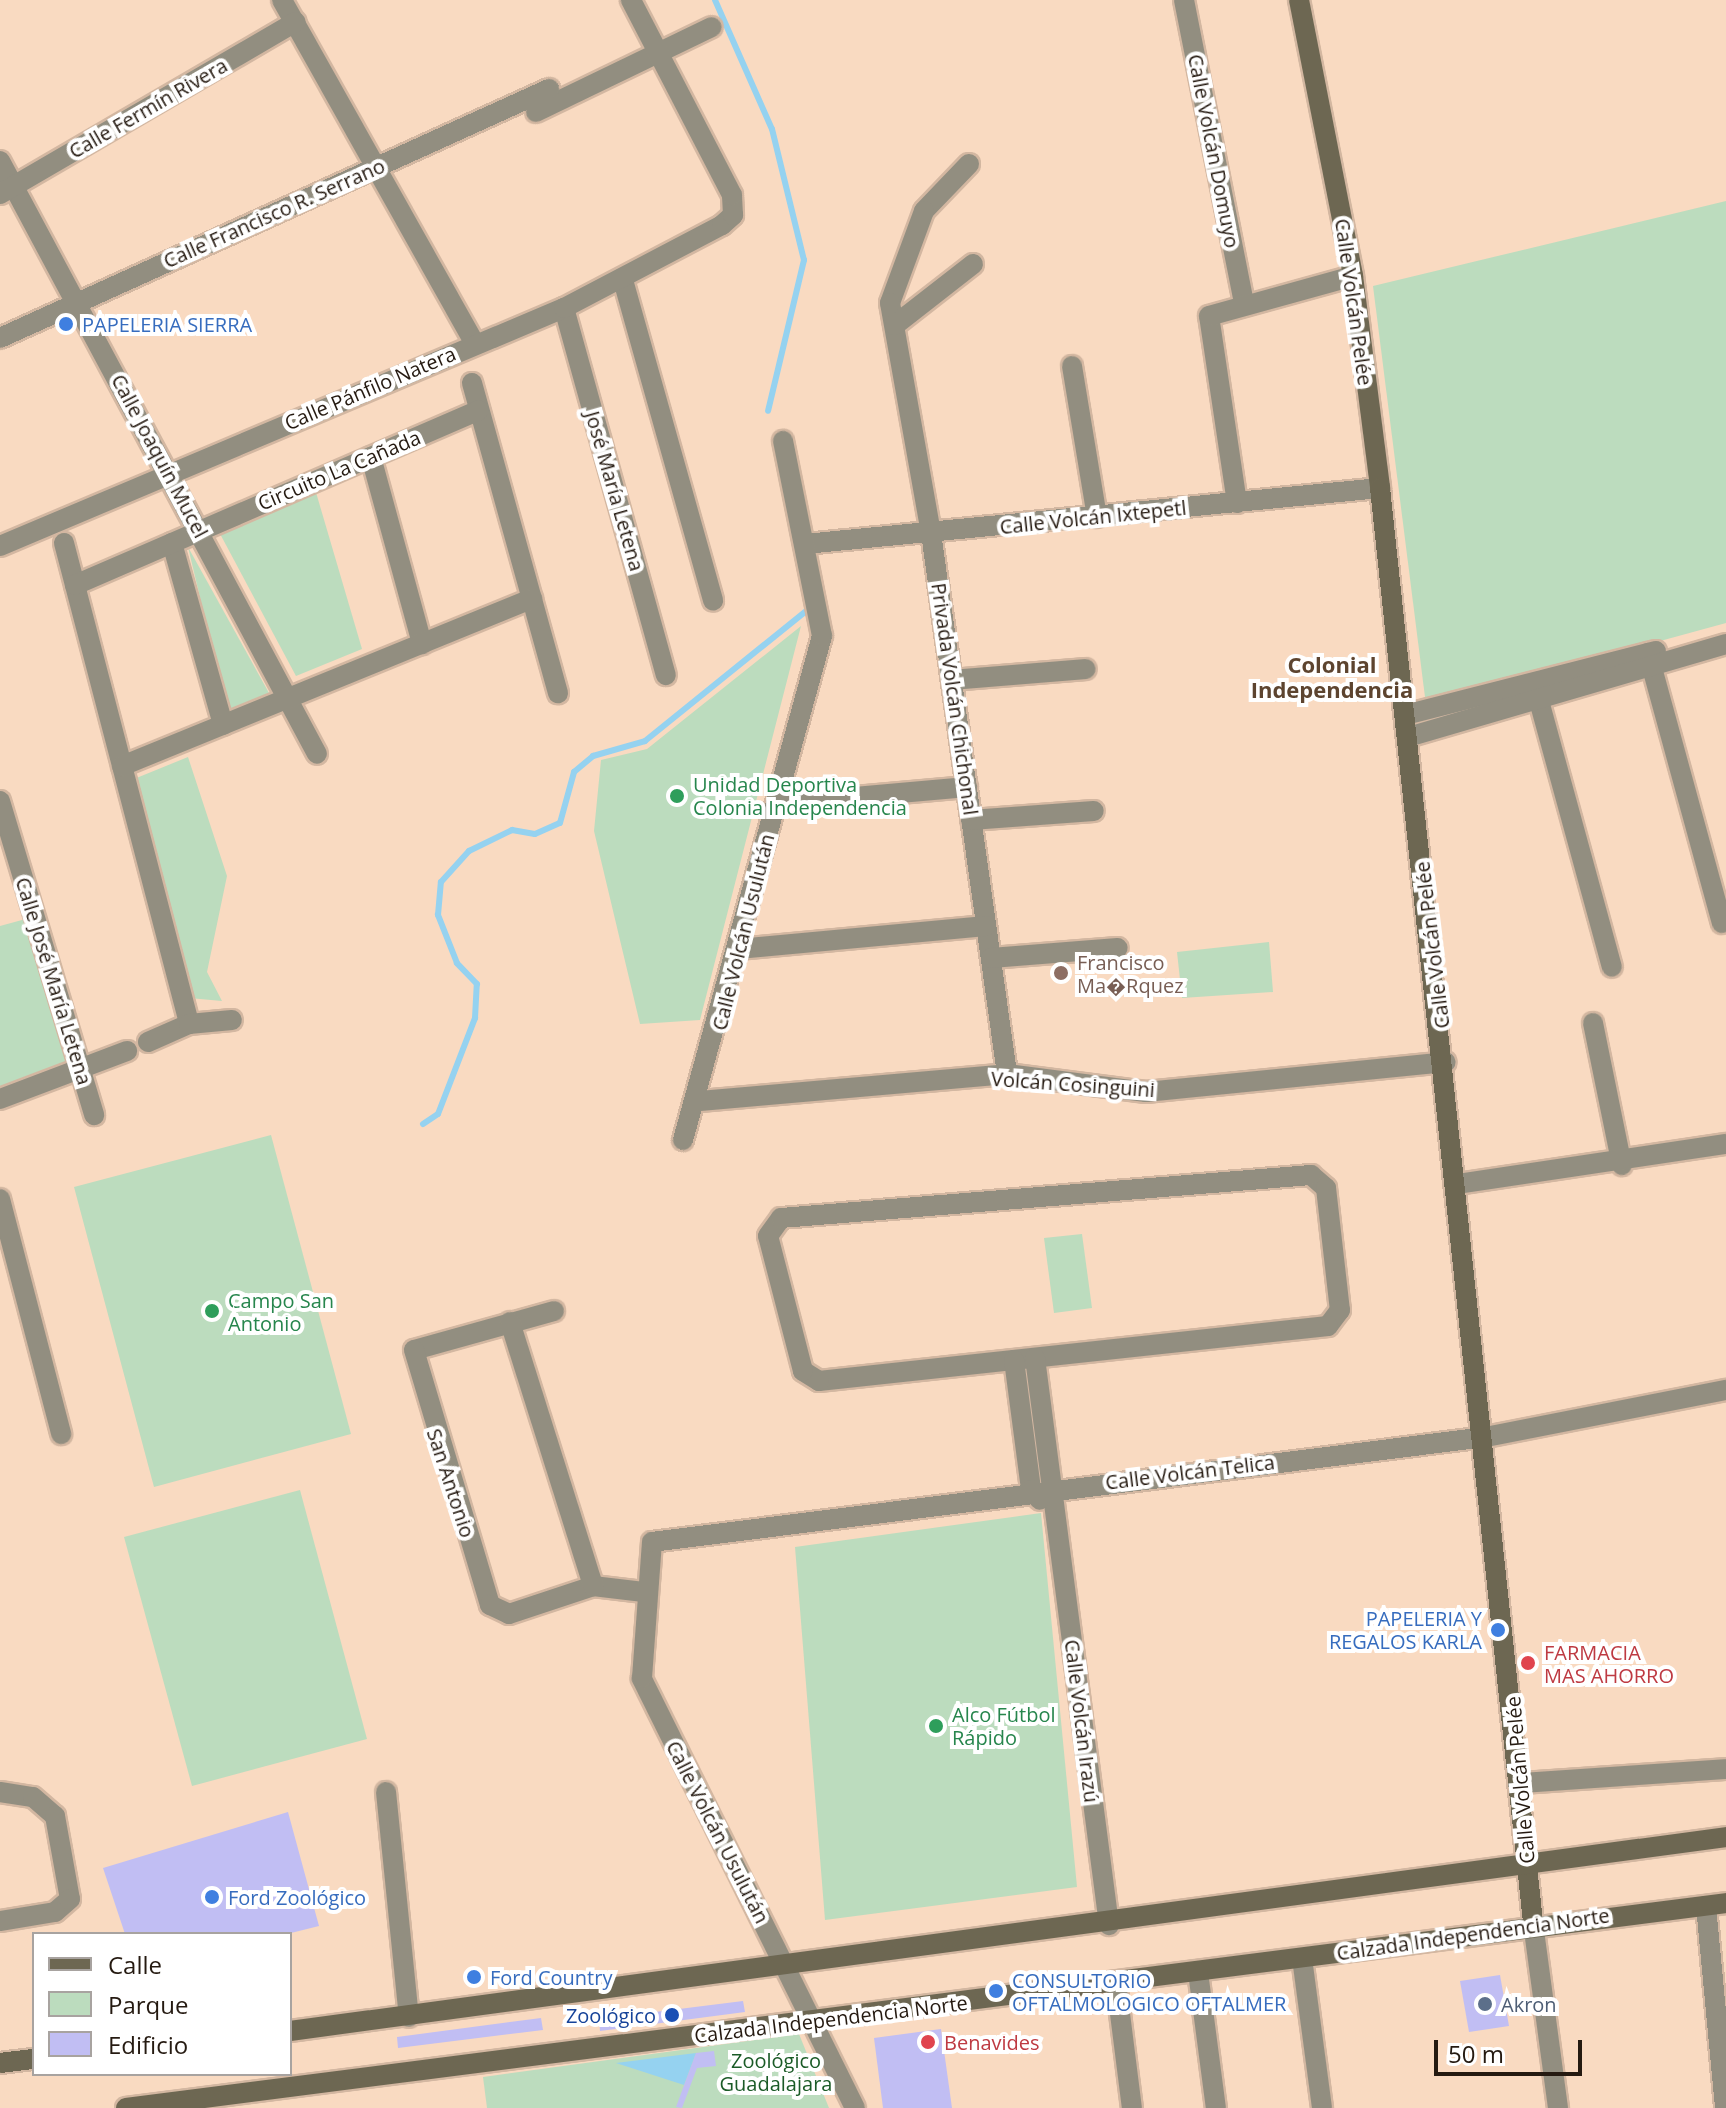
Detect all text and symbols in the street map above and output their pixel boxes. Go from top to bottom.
street label: Calle Volcán Domuyo [1183,52,1245,250]
street label: Calle Fermín Rivera [65,53,231,163]
street label: Calle Francisco R. Serrano [160,153,388,273]
street label: Calle Volcán Pelée [1330,217,1378,387]
place label: PAPELERIA SIERRA [82,312,252,336]
marker: PAPELERIA SIERRA [57,315,75,333]
street label: Calle Pánfilo Natera [281,341,459,435]
street label: Calle Joaquín Mucel [107,370,213,542]
street label: José María Letena [581,408,649,574]
street label: Circuito La Cañada [254,425,424,515]
street label: Calle Volcán Ixtepetl [999,495,1187,539]
street label: Privada Volcán Chichonal [927,581,983,817]
district label: Colonial Independencia [1251,651,1413,702]
place label: Unidad Deportiva Colonia Independencia [693,772,907,819]
marker: Unidad Deportiva Colonia Independencia [668,787,686,805]
street label: Calle Volcán Usulután [707,831,779,1033]
street label: Calle Volcán Pelée [1410,860,1454,1030]
street label: Calle José María Letena [11,874,97,1088]
place label: Francisco Ma�Rquez [1077,950,1184,997]
marker: Francisco Ma�Rquez [1052,964,1070,982]
street label: Volcán Cosinguini [990,1066,1156,1102]
place label: Campo San Antonio [228,1288,334,1335]
marker: Campo San Antonio [203,1302,221,1320]
street label: San Antonio [422,1426,480,1540]
street label: Calle Volcán Telica [1104,1450,1276,1494]
place label: PAPELERIA Y REGALOS KARLA [1329,1606,1482,1653]
marker: PAPELERIA Y REGALOS KARLA [1489,1621,1507,1639]
street label: Calle Volcán Irazú [1060,1638,1104,1804]
place label: FARMACIA MAS AHORRO [1544,1640,1674,1687]
marker: FARMACIA MAS AHORRO [1519,1654,1537,1672]
street label: Calle Volcán Pelée [1501,1695,1539,1865]
place label: Alco Fútbol Rápido [952,1702,1056,1749]
marker: Alco Fútbol Rápido [927,1717,945,1735]
street label: Calle Volcán Usulután [662,1737,774,1927]
place label: Ford Zoológico [228,1885,366,1909]
marker: Ford Zoológico [203,1888,221,1906]
street label: Calzada Independencia Norte [1335,1903,1611,1965]
legend [32,1932,292,2076]
text: Calle [108,1948,162,1981]
place label: Ford Country [490,1965,612,1989]
marker: Ford Country [465,1968,483,1986]
place label: CONSULTORIO OFTALMOLOGICO OFTALMER [1012,1968,1286,2015]
marker: CONSULTORIO OFTALMOLOGICO OFTALMER [987,1982,1005,2000]
text: Parque [108,1988,188,2021]
street label: Calzada Independencia Norte [693,1990,969,2048]
place label: Akron [1501,1992,1557,2016]
marker: Akron [1476,1995,1494,2013]
place label: Zoológico [566,2003,656,2027]
marker: Zoológico [663,2006,681,2024]
scale bar [1438,2024,1586,2074]
text: Edificio [108,2028,188,2061]
place label: Benavides [944,2030,1040,2054]
marker: Benavides [919,2033,937,2051]
text: 50 m [1448,2037,1504,2070]
park label: Zoológico Guadalajara [720,2049,832,2096]

